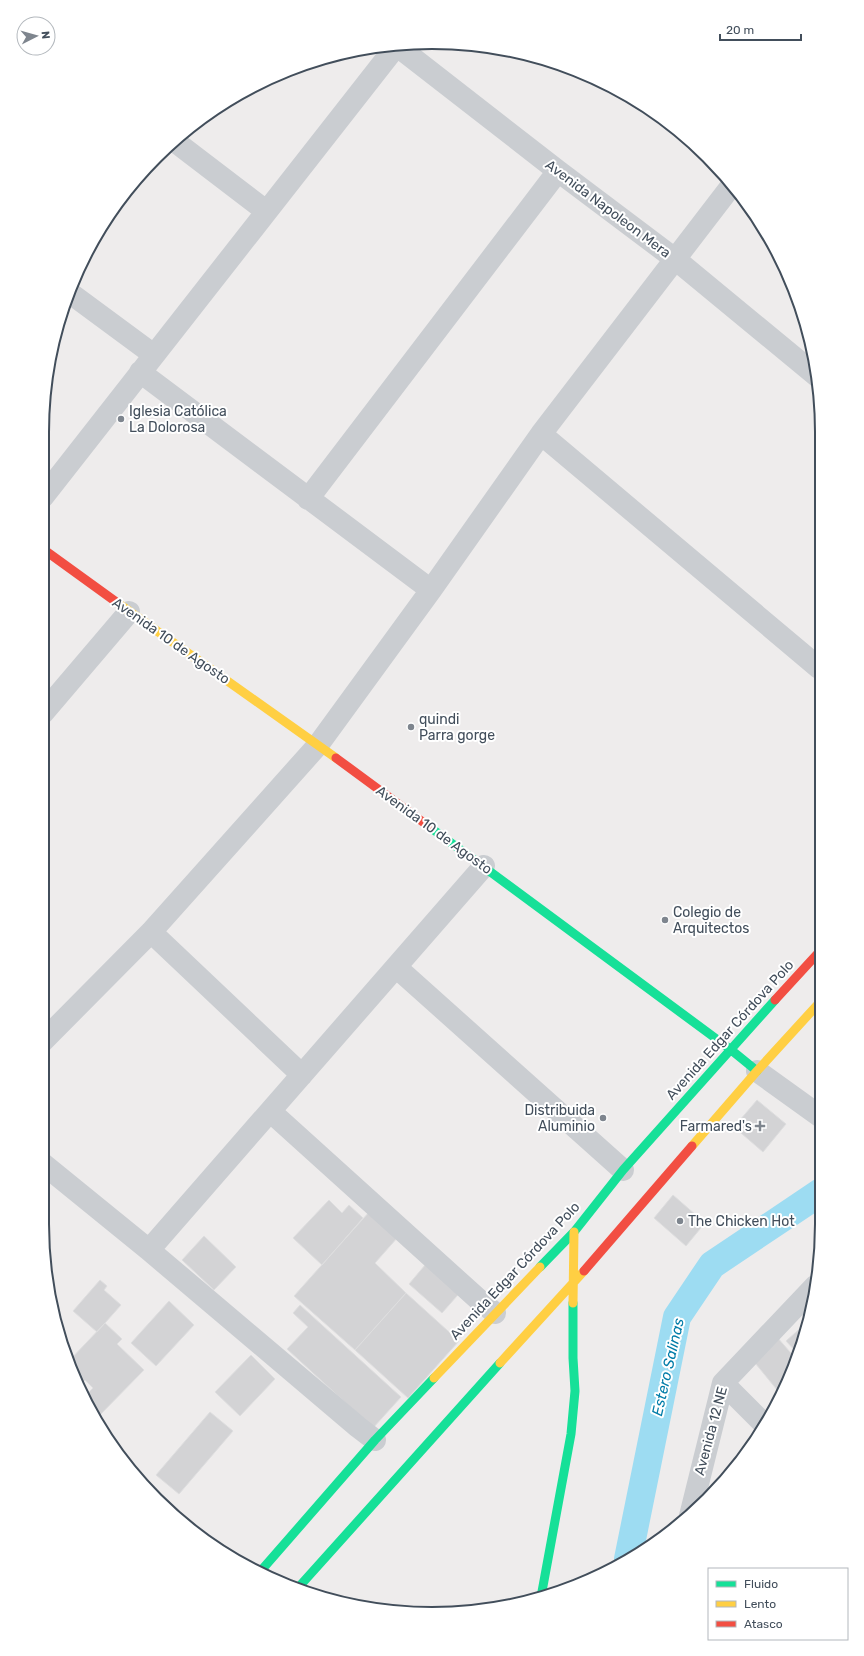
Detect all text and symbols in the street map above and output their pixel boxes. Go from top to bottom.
north arrow [16,16,56,56]
scale bar [720,16,801,42]
text: 20 m [726,23,754,37]
text: N [39,30,52,40]
street label: Avenida Napoleon Mera [542,156,674,262]
place label: Iglesia Católica La Dolorosa [129,403,227,436]
marker: Iglesia Católica La Dolorosa [116,414,126,424]
street label: Avenida 10 de Agosto [109,594,233,688]
place label: quindi Parra gorge [419,711,495,744]
marker: quindi Parra gorge [406,722,416,732]
street label: Avenida 10 de Agosto [373,782,495,878]
place label: Colegio de Arquitectos [673,904,749,937]
marker: Colegio de Arquitectos [660,915,670,925]
street label: Avenida Edgar Córdova Polo [663,956,797,1104]
place label: Distribuida Aluminio [524,1102,595,1135]
marker: Distribuida Aluminio [598,1113,608,1123]
place label: Farmared's [680,1118,752,1135]
marker: Farmared's [755,1121,765,1131]
street label: Avenida Edgar Córdova Polo [447,1198,583,1344]
place label: The Chicken Hot [688,1213,795,1230]
marker: The Chicken Hot [675,1216,685,1226]
water label: Estero Salinas [648,1316,688,1418]
street label: Avenida 12 NE [691,1385,731,1477]
legend [708,1568,848,1640]
text: Fluido [744,1577,778,1591]
text: Lento [744,1597,776,1611]
text: Atasco [744,1617,783,1631]

